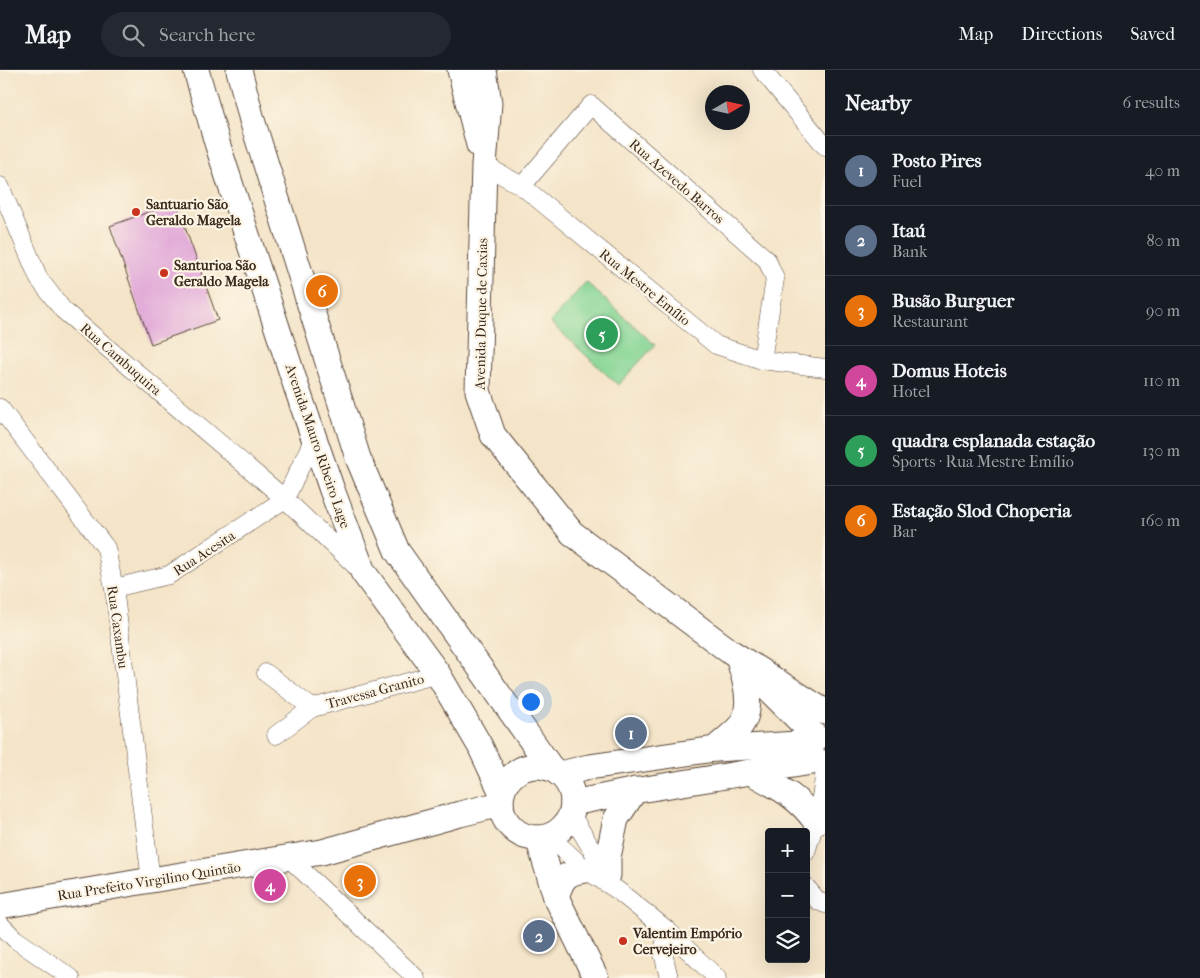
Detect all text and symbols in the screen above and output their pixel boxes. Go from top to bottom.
search box [101,12,451,57]
text: Map [25,21,71,49]
icon: search [119,21,147,49]
text: Search here [159,24,255,46]
text: Map [959,24,993,45]
text: Directions [1021,24,1102,45]
text: Saved [1130,24,1175,45]
north arrow [705,85,750,130]
text: Nearby [845,91,911,115]
text: 6 results [1122,93,1180,112]
street label: Rua Azevedo Barros [626,135,728,227]
text: Posto Pires [892,150,982,172]
text: 1 [858,161,864,180]
text: 40 m [1145,161,1180,180]
text: Fuel [892,172,922,191]
place label: Santuario São Geraldo Magela [146,196,241,229]
marker: Santuario São Geraldo Magela [130,206,142,218]
text: Itaú [892,220,925,242]
text: 2 [857,231,865,250]
text: 80 m [1146,231,1180,250]
street label: Avenida Duque de Caxias [472,238,491,391]
text: Bank [892,242,927,261]
street label: Rua Mestre Emílio [596,245,694,329]
place label: Santurioa São Geraldo Magela [174,257,269,290]
marker: Santurioa São Geraldo Magela [158,267,170,279]
pin: 6 [306,272,338,310]
text: Busão Burguer [892,290,1014,312]
text: 3 [858,301,864,320]
text: 90 m [1146,301,1180,320]
text: Restaurant [892,312,968,331]
pin: 5 [586,315,618,353]
street label: Rua Cambuquira [77,320,165,399]
text: Domus Hoteis [892,360,1007,382]
street label: Avenida Mauro Ribeiro Lage [281,361,354,531]
text: 4 [856,371,866,390]
text: 110 m [1143,371,1180,390]
text: Hotel [892,382,930,401]
text: quadra esplanada estação [892,430,1095,452]
text: 5 [858,441,864,460]
text: 130 m [1142,441,1180,460]
text: Sports · Rua Mestre Emílio [892,452,1074,471]
text: Estação Slod Choperia [892,500,1071,522]
text: 6 [857,511,865,530]
text: 160 m [1140,511,1180,530]
text: Bar [892,522,917,541]
street label: Rua Acesita [170,527,239,580]
street label: Rua Caxambu [103,584,132,670]
street label: Travessa Granito [324,670,426,713]
your location [518,689,544,715]
pin: 1 [615,714,647,752]
map controls [765,828,810,963]
button: + [765,828,810,873]
street label: Rua Prefeito Virgilino Quintão [56,859,242,904]
pin: 3 [344,862,376,900]
pin: 4 [254,866,286,904]
button: − [765,873,810,918]
pin: 2 [523,917,555,955]
button: layers [765,918,810,963]
place label: Valentim Empório Cervejeiro [632,925,742,958]
marker: Valentim Empório Cervejeiro [617,935,629,947]

